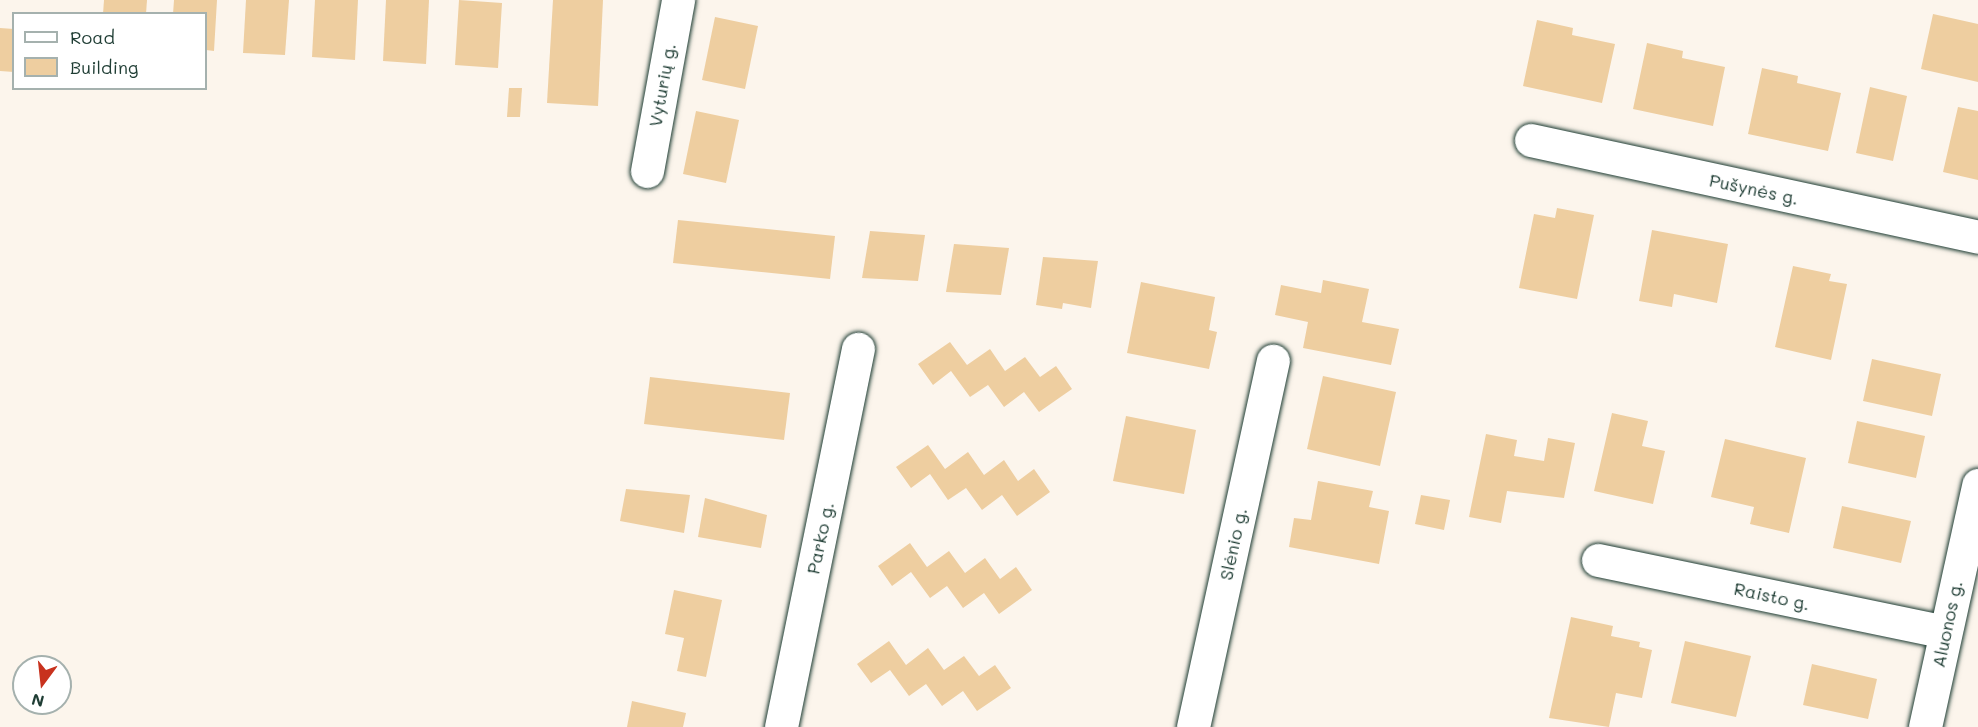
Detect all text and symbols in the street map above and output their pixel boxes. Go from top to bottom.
legend [12,12,207,90]
text: Road [70,25,115,49]
street label: Vyturių g. [644,41,680,129]
text: Building [70,55,138,79]
street label: Pušynės g. [1707,169,1801,209]
street label: Parko g. [802,500,838,576]
street label: Slėnio g. [1215,506,1251,582]
street label: Raisto g. [1732,577,1812,615]
street label: Aluonos g. [1927,579,1967,669]
north arrow [12,655,72,715]
text: N [29,689,46,713]

